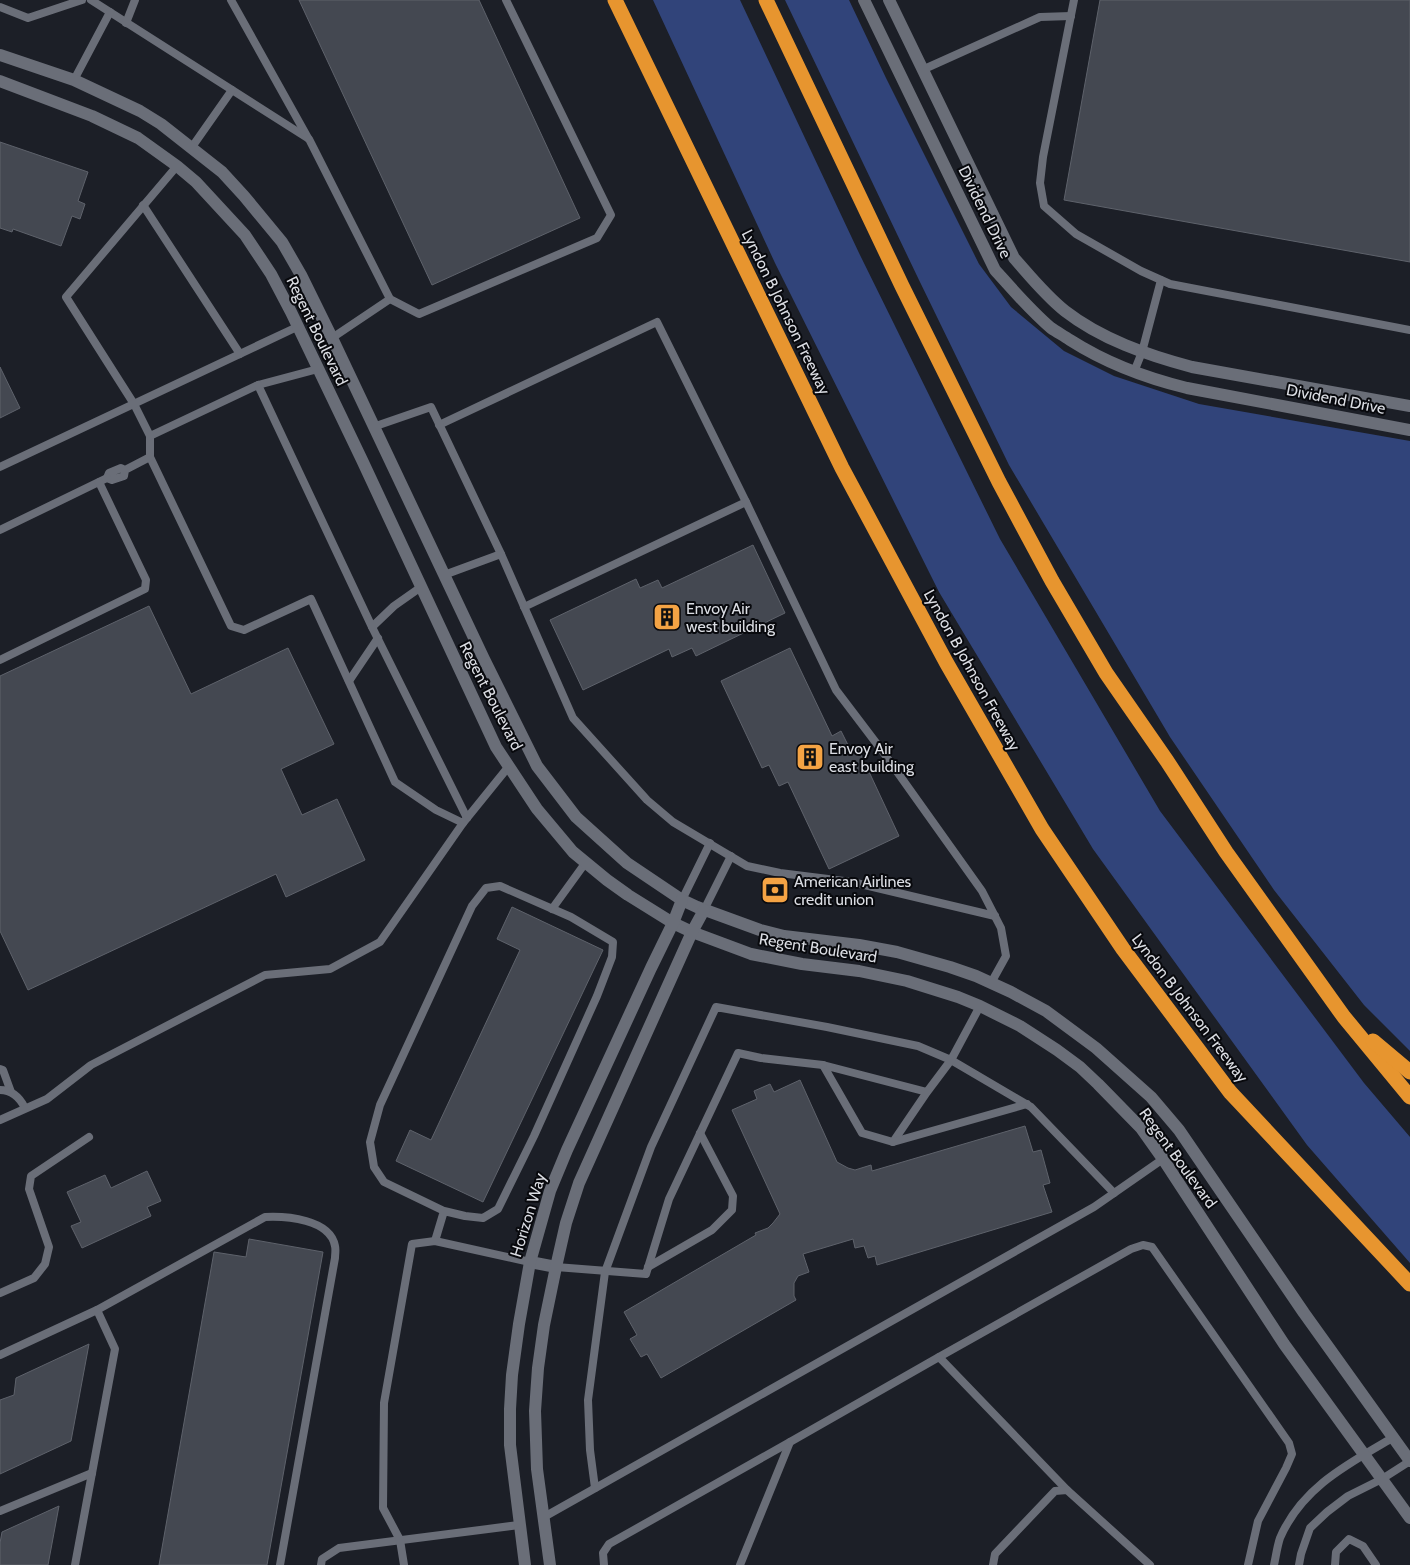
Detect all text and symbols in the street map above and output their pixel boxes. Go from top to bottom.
street label: Dividend Drive [954,163,1016,261]
street label: Lyndon B Johnson Freeway [738,226,834,398]
street label: Regent Boulevard [282,273,352,389]
street label: Dividend Drive [1285,380,1387,418]
street label: Lyndon B Johnson Freeway [920,586,1024,754]
place label: Envoy Air west building [686,599,776,636]
building icon: Envoy Air west building [652,602,682,632]
street label: Regent Boulevard [455,639,527,753]
place label: Envoy Air east building [829,739,915,776]
building icon: Envoy Air east building [795,742,825,772]
place label: American Airlines credit union [794,872,912,909]
bank icon: American Airlines credit union [760,875,790,905]
street label: Regent Boulevard [758,929,878,967]
street label: Lyndon B Johnson Freeway [1128,930,1252,1086]
street label: Regent Boulevard [1135,1104,1221,1212]
street label: Horizon Way [506,1171,550,1259]

